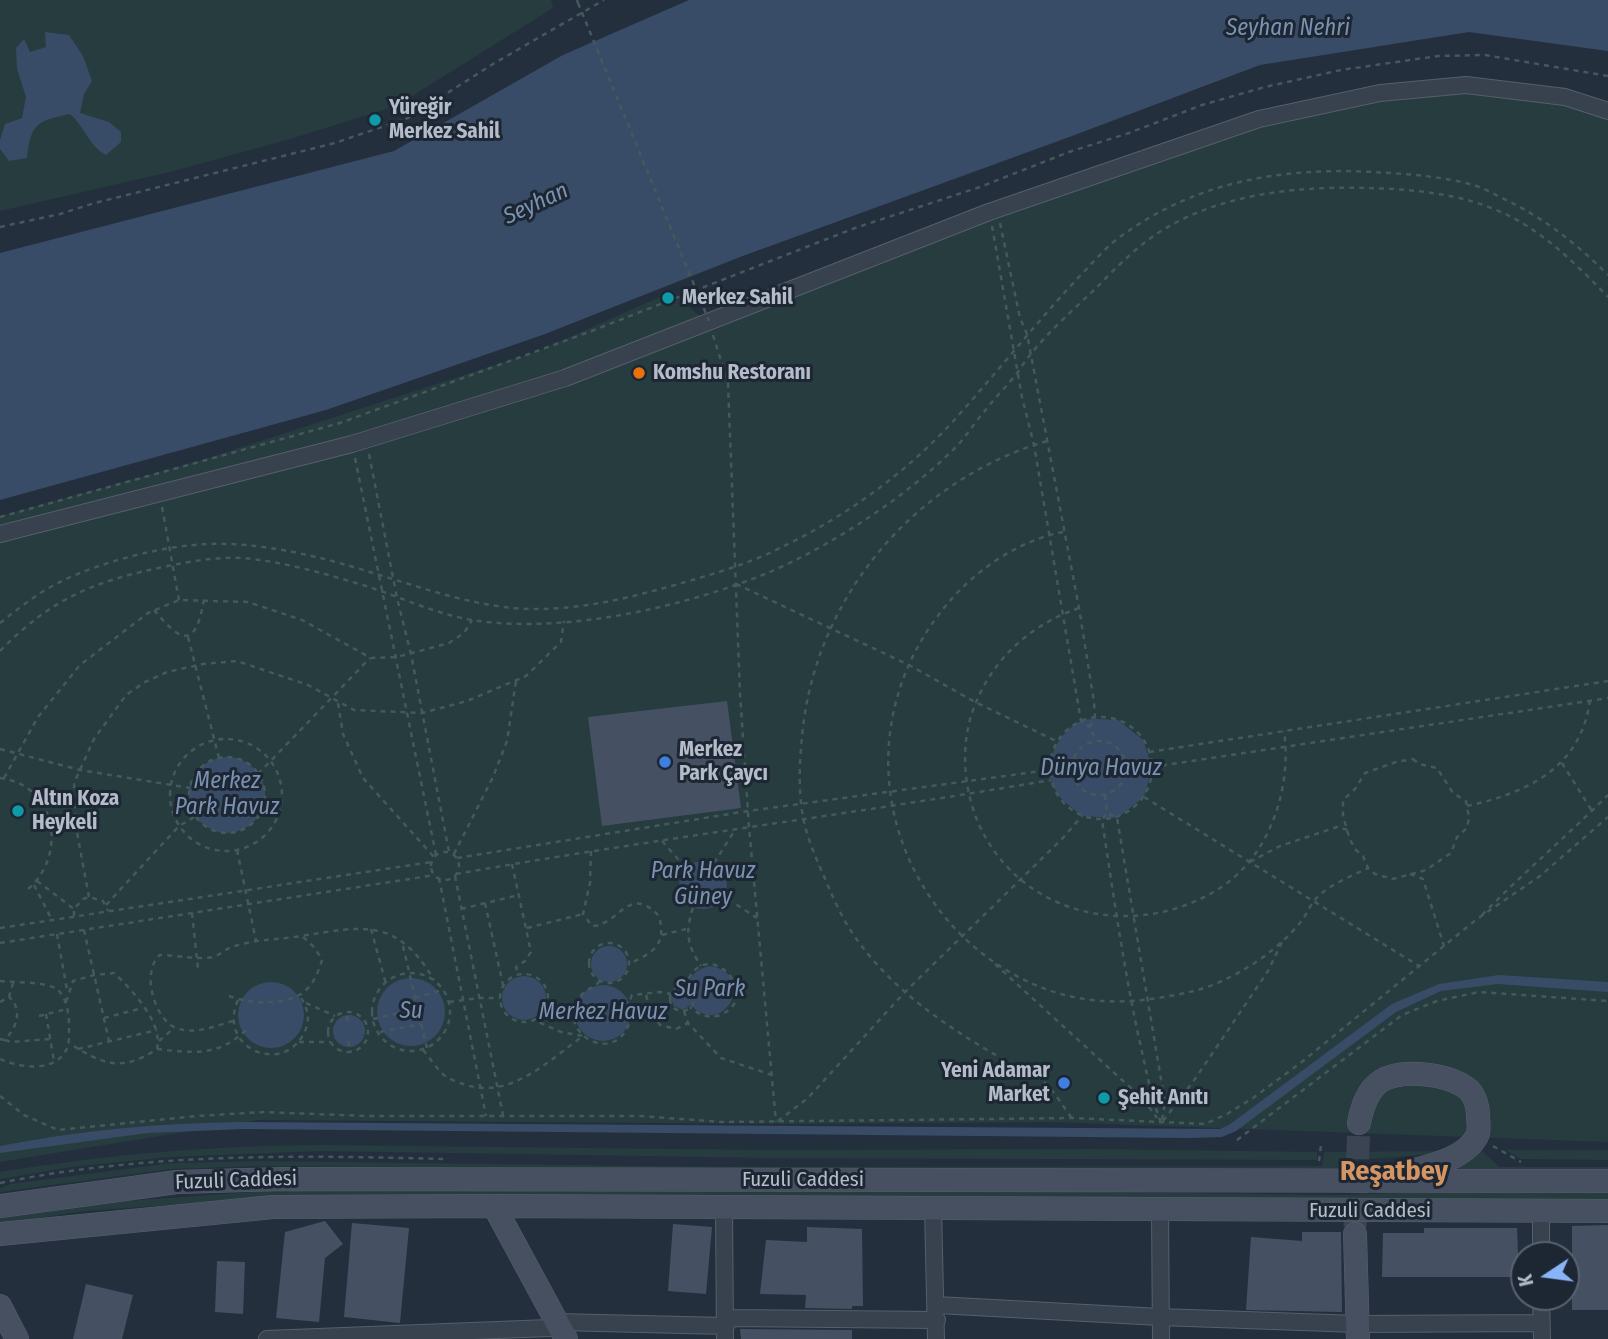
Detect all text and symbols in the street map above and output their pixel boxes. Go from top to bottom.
water label: Seyhan Nehri [1226,15,1350,43]
place label: Yüreğir Merkez Sahil [389,95,500,145]
marker: Yüreğir Merkez Sahil [367,112,383,128]
water label: Seyhan [499,177,573,231]
place label: Merkez Sahil [682,285,793,311]
marker: Merkez Sahil [660,290,676,306]
place label: Komshu Restoranı [653,360,811,386]
marker: Komshu Restoranı [631,365,647,381]
place label: Merkez Park Çaycı [679,737,768,787]
marker: Merkez Park Çaycı [657,754,673,770]
water label: Dünya Havuz [1040,755,1162,783]
water label: Merkez Park Havuz [175,768,279,822]
place label: Altın Koza Heykeli [32,786,119,836]
marker: Altın Koza Heykeli [10,803,26,819]
water label: Park Havuz Güney [651,858,755,912]
water label: Su Park [675,976,745,1004]
water label: Su [399,998,423,1026]
water label: Merkez Havuz [539,999,667,1027]
place label: Yeni Adamar Market [941,1058,1050,1108]
marker: Yeni Adamar Market [1056,1075,1072,1091]
place label: Şehit Anıtı [1118,1085,1208,1111]
marker: Şehit Anıtı [1096,1090,1112,1106]
district label: Reşatbey [1340,1155,1448,1189]
street label: Fuzuli Caddesi [175,1166,297,1196]
street label: Fuzuli Caddesi [742,1167,864,1193]
street label: Fuzuli Caddesi [1309,1198,1431,1224]
north arrow [1510,1241,1580,1311]
text: K [1514,1272,1538,1288]

